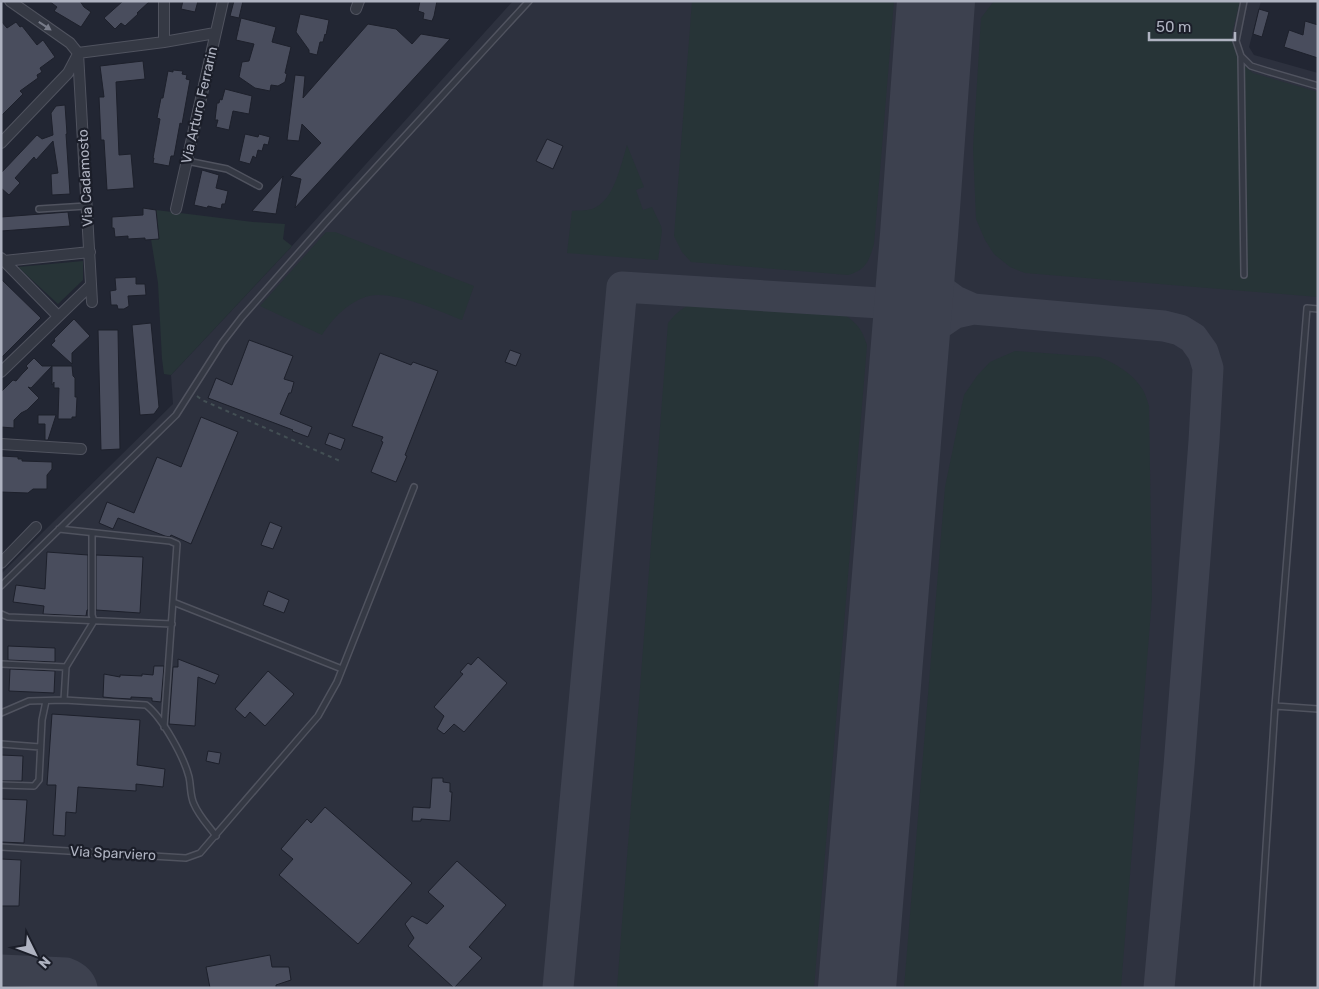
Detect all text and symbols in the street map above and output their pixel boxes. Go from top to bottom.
scale bar [1149,10,1235,42]
text: 50 m [1156,18,1191,36]
one-way arrow [38,21,52,31]
street label: Via Arturo Ferrarin [178,45,221,165]
street label: Via Cadamosto [74,129,97,227]
street label: Via Sparviero [70,843,156,864]
north arrow [10,929,60,979]
text: N [35,953,54,972]

